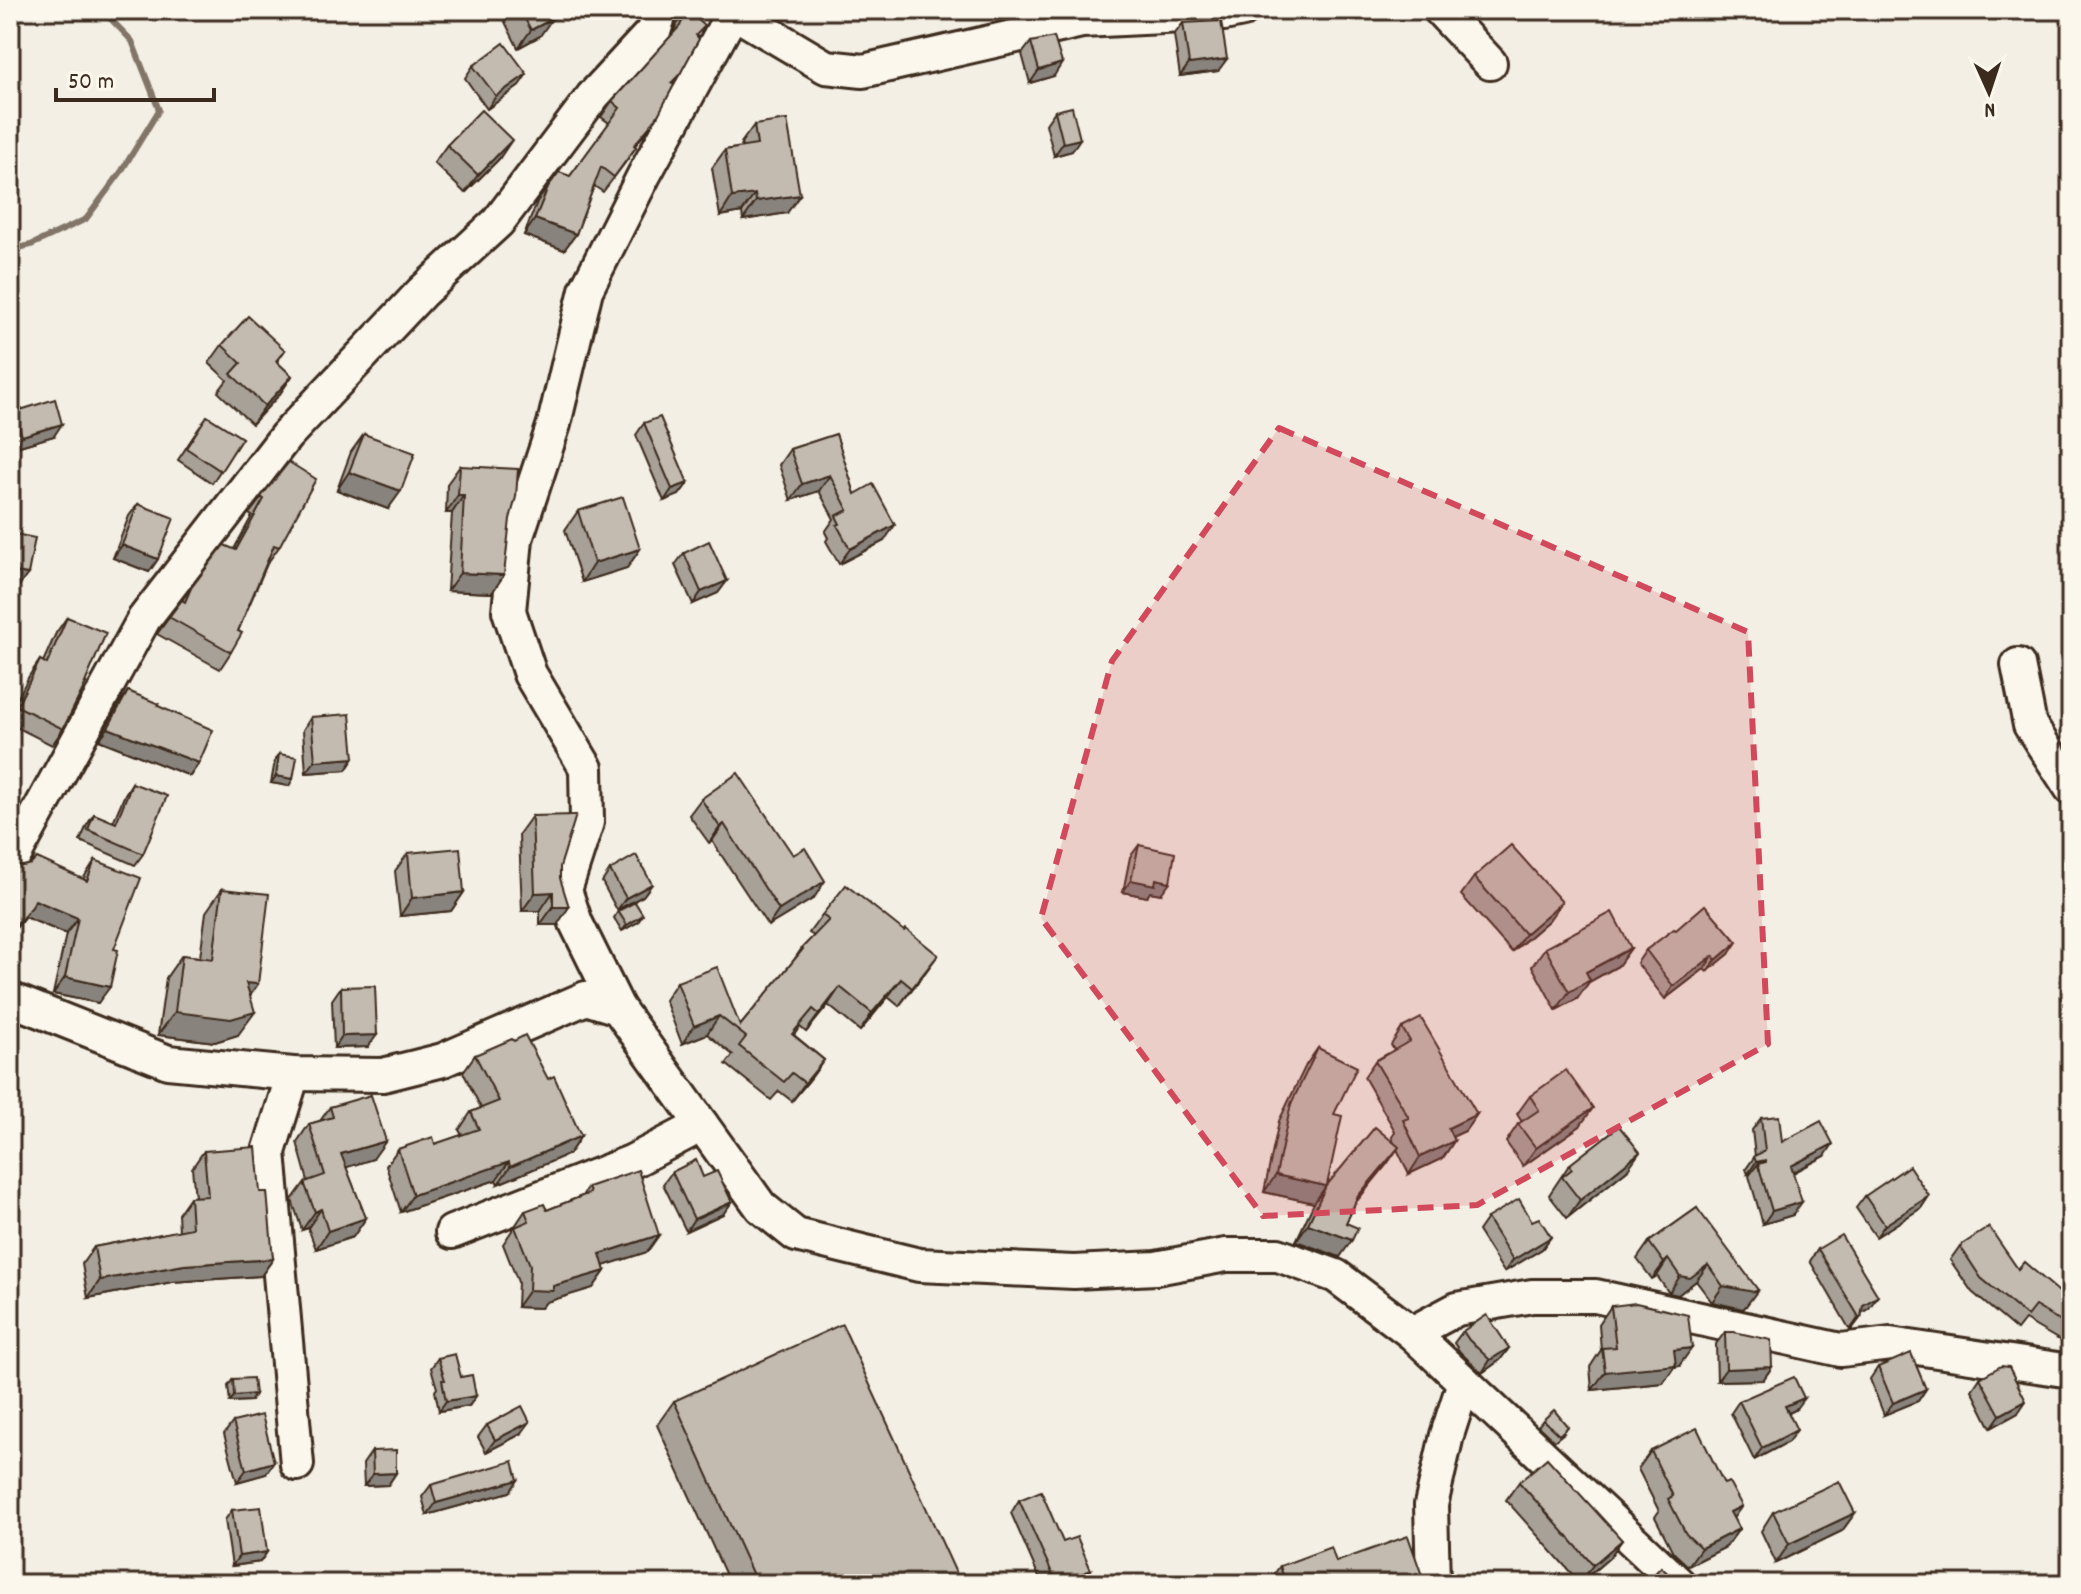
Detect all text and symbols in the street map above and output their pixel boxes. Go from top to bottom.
scale bar [56,52,214,102]
north arrow [1949,52,2029,132]
text: 50 m [68,66,114,100]
text: N [1983,93,1996,124]

